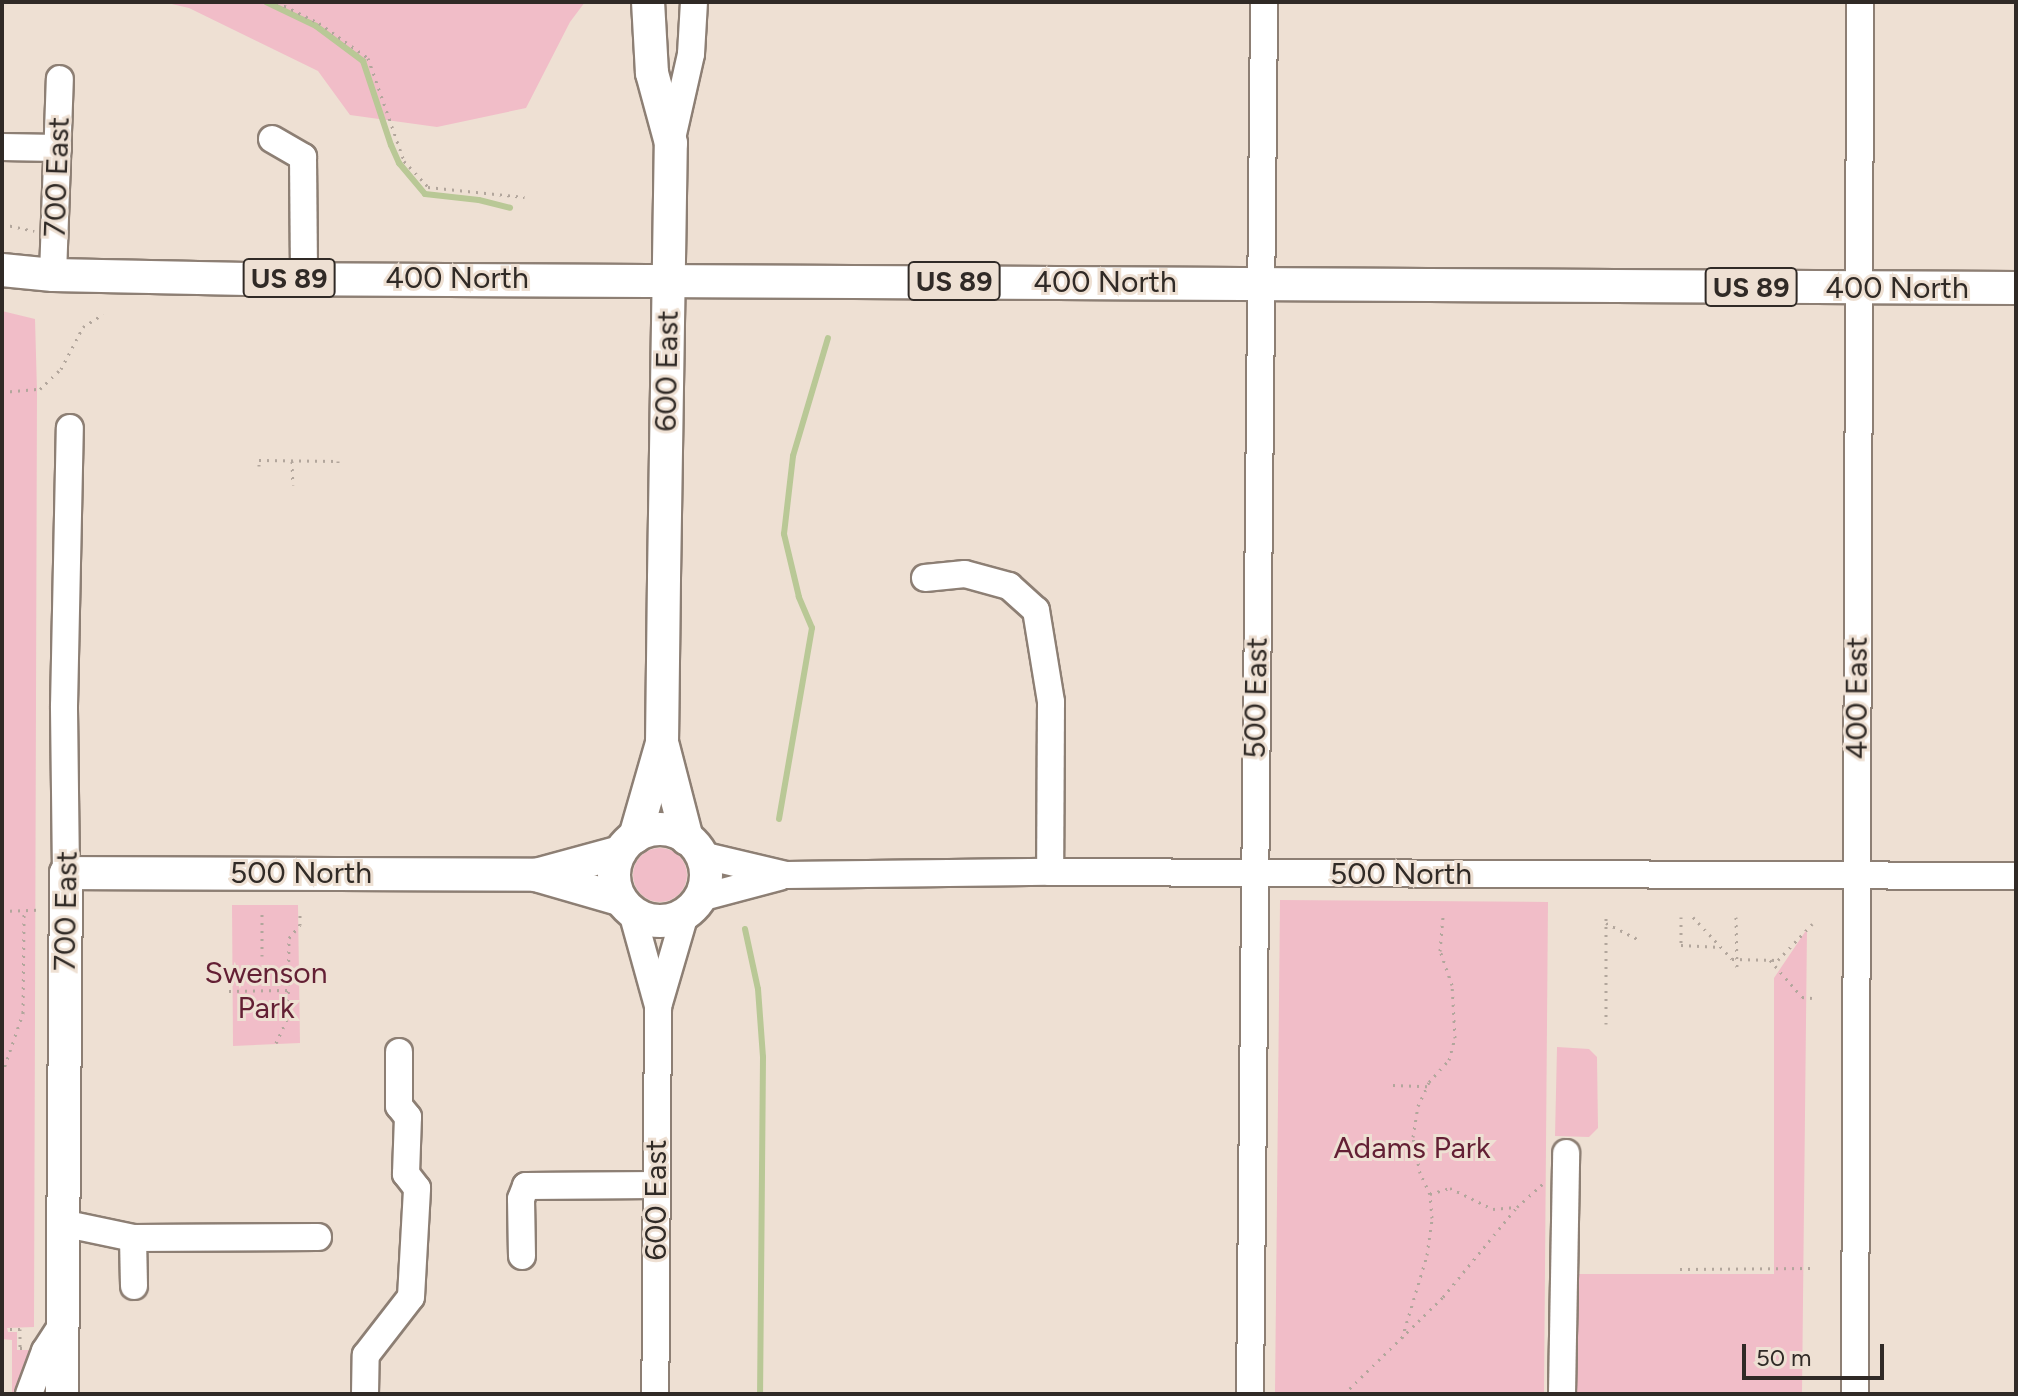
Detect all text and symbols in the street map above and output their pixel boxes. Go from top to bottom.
street label: 700 East [37,116,77,238]
road number: US 89 [241,254,337,302]
road number: US 89 [906,257,1002,305]
street label: 400 North [385,260,529,296]
road number: US 89 [1703,263,1799,311]
street label: 400 North [1033,264,1177,300]
street label: 400 North [1825,270,1969,306]
street label: 600 East [648,310,686,432]
street label: 500 East [1237,637,1275,759]
street label: 400 East [1839,637,1875,759]
street label: 700 East [47,851,85,971]
street label: 500 North [230,855,372,891]
street label: 500 North [1330,856,1472,892]
park label: Swenson Park [205,955,327,1026]
park label: Adams Park [1334,1130,1490,1166]
street label: 600 East [638,1139,674,1261]
scale bar [1746,1328,1888,1378]
text: 50 m [1756,1343,1812,1372]

